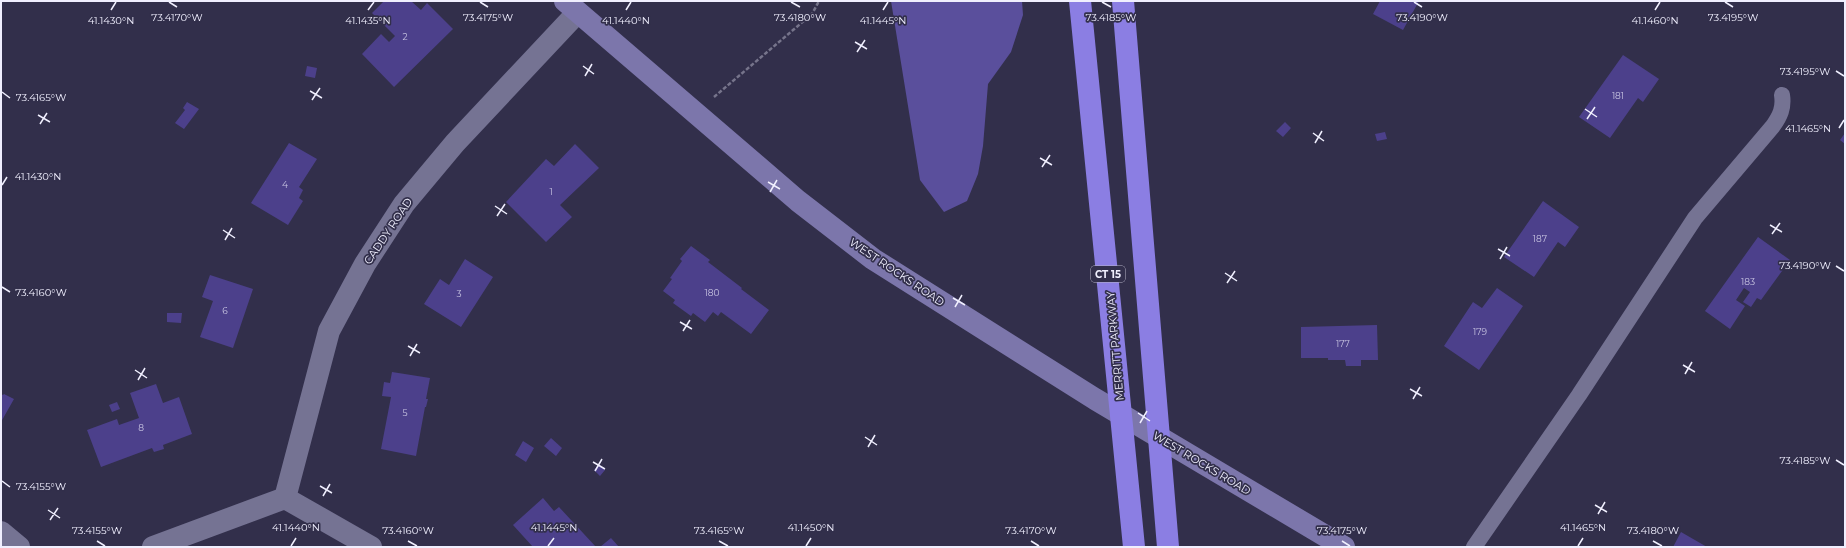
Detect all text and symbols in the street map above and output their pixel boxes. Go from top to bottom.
text: 73.4170°W [151,11,203,24]
text: 73.4175°W [463,11,513,24]
text: 73.4180°W [774,11,826,24]
text: 73.4185°W [1086,11,1136,24]
text: 73.4190°W [1396,11,1448,24]
text: 73.4195°W [1708,11,1758,24]
text: 41.1430°N [88,14,134,27]
text: 41.1435°N [345,14,391,27]
text: 41.1440°N [602,14,650,27]
text: 41.1445°N [860,14,906,27]
text: 41.1460°N [1631,14,1679,27]
house number: 2 [402,31,408,42]
text: 73.4195°W [1780,65,1830,78]
house number: 181 [1612,90,1624,101]
text: 73.4165°W [16,91,66,104]
text: 41.1465°N [1785,122,1831,135]
text: 41.1430°N [15,170,61,183]
house number: 4 [282,179,288,190]
house number: 1 [549,186,553,197]
street label: CADDY ROAD [361,195,415,267]
house number: 187 [1533,233,1547,244]
street label: WEST ROCKS ROAD [847,235,947,309]
text: 73.4190°W [1779,259,1831,272]
road number: CT 15 [1091,266,1125,282]
house number: 183 [1741,276,1755,287]
text: 73.4160°W [15,286,67,299]
house number: 180 [705,287,720,298]
house number: 3 [456,288,462,299]
street label: MERRITT PARKWAY [1103,291,1127,401]
house number: 6 [222,305,228,316]
house number: 179 [1473,326,1488,337]
house number: 177 [1336,338,1350,349]
house number: 5 [402,407,408,418]
house number: 8 [138,422,144,433]
street label: WEST ROCKS ROAD [1151,428,1253,498]
text: 73.4185°W [1780,454,1830,467]
text: 73.4155°W [16,480,66,493]
text: 41.1440°N [272,521,320,534]
text: 41.1445°N [531,521,577,534]
text: 41.1450°N [788,521,834,534]
text: 41.1465°N [1560,521,1606,534]
text: 73.4155°W [72,524,122,537]
text: 73.4160°W [382,524,434,537]
text: 73.4165°W [694,524,744,537]
text: 73.4170°W [1005,524,1057,537]
text: 73.4175°W [1317,524,1367,537]
text: 73.4180°W [1627,524,1679,537]

